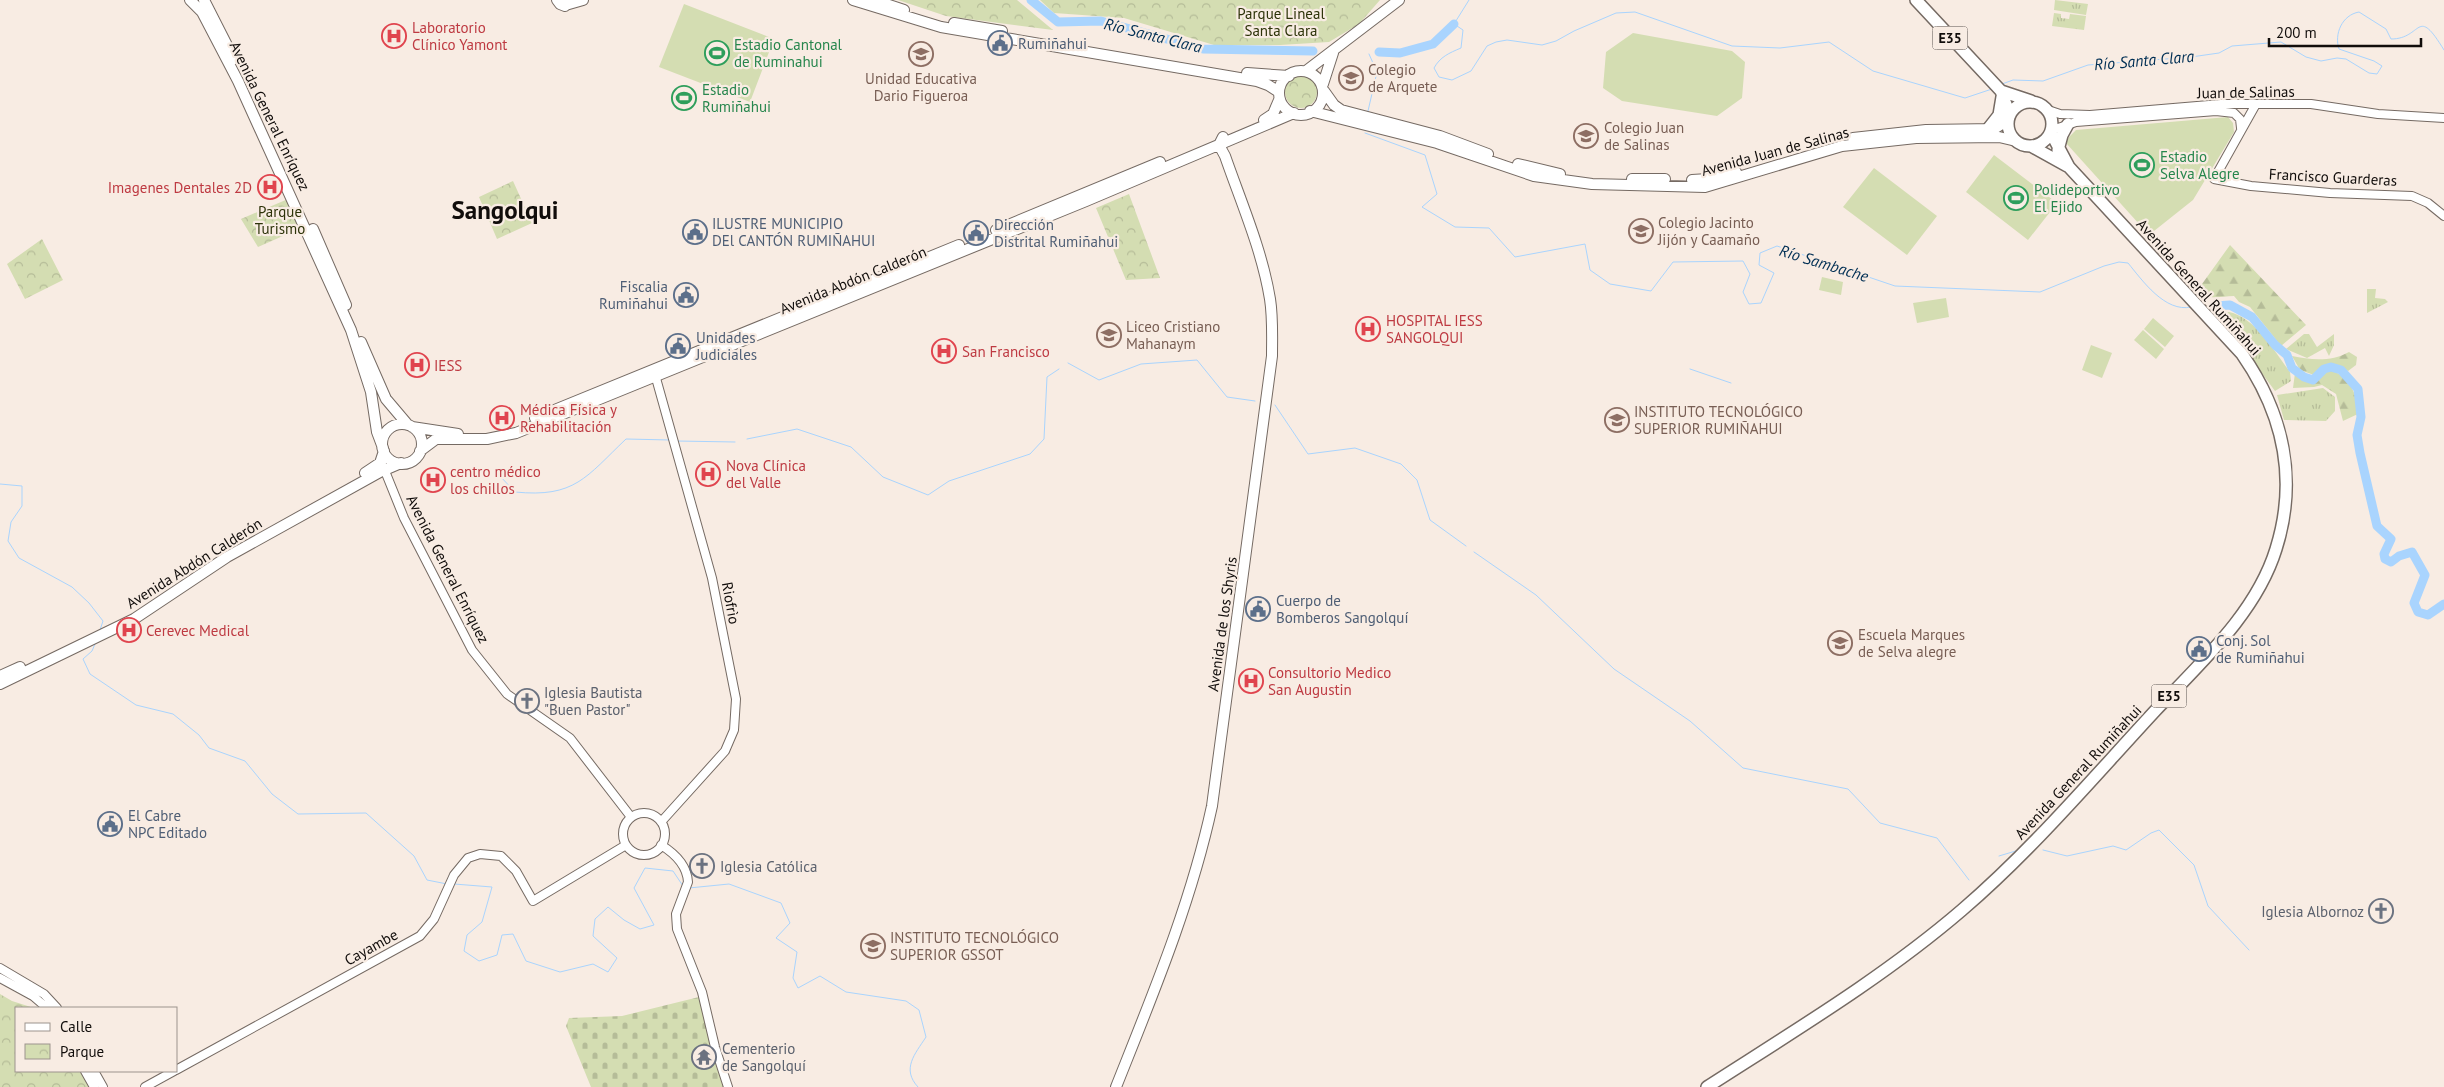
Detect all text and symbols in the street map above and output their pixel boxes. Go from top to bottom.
park label: Parque Lineal Santa Clara [1237,4,1325,40]
water label: Río Santa Clara [1102,13,1204,57]
scale bar [2269,15,2422,47]
place label: Laboratorio Clínico Yamont [412,18,507,54]
hospital icon: Laboratorio Clínico Yamont [381,23,407,49]
text: 200 m [2276,23,2317,42]
road number: E35 [1932,26,1968,49]
public building icon: Rumiñahui [987,30,1013,56]
place label: Rumiñahui [1018,34,1087,53]
place label: Estadio Cantonal de Ruminahui [734,35,843,71]
street label: Avenida General Enríquez [226,38,314,194]
sports icon: Estadio Cantonal de Ruminahui [704,40,730,66]
school or university icon: Unidad Educativa Dario Figueroa [908,41,934,67]
water label: Río Santa Clara [2093,46,2195,74]
place label: Colegio de Arquete [1368,60,1437,96]
school or university icon: Colegio de Arquete [1338,65,1364,91]
place label: Unidad Educativa Dario Figueroa [865,69,977,105]
place label: Estadio Rumiñahui [702,80,771,116]
street label: Juan de Salinas [2196,82,2295,102]
sports icon: Estadio Rumiñahui [671,85,697,111]
place label: Colegio Juan de Salinas [1604,118,1684,154]
street label: Avenida Juan de Salinas [1699,122,1851,180]
school or university icon: Colegio Juan de Salinas [1573,123,1599,149]
place label: Estadio Selva Alegre [2160,147,2240,183]
sports icon: Estadio Selva Alegre [2129,152,2155,178]
street label: Francisco Guarderas [2268,164,2398,190]
hospital icon: Imagenes Dentales 2D [257,174,283,200]
place label: Imagenes Dentales 2D [108,178,252,197]
place label: Polideportivo El Ejido [2034,180,2120,216]
sports icon: Polideportivo El Ejido [2003,185,2029,211]
district label: Sangolqui [451,194,559,226]
park label: Parque Turismo [255,202,305,238]
place label: Colegio Jacinto Jijón y Caamaño [1657,213,1760,249]
place label: ILUSTRE MUNICIPIO DEl CANTÓN RUMIÑAHUI [712,214,875,250]
place label: Dirección Distrital Rumiñahui [994,215,1118,251]
street label: Avenida General Rumiñahui [2133,215,2265,359]
school or university icon: Colegio Jacinto Jijón y Caamaño [1628,218,1654,244]
public building icon: ILUSTRE MUNICIPIO DEl CANTÓN RUMIÑAHUI [682,219,708,245]
public building icon: Dirección Distrital Rumiñahui [963,220,989,246]
water label: Río Sambache [1777,240,1871,286]
street label: Avenida Abdón Calderón [777,242,929,318]
place label: Fiscalia Rumiñahui [599,277,668,313]
public building icon: Fiscalia Rumiñahui [673,282,699,308]
place label: HOSPITAL IESS SANGOLQUI [1386,311,1483,347]
hospital icon: HOSPITAL IESS SANGOLQUI [1355,316,1381,342]
place label: Liceo Cristiano Mahanaym [1126,317,1220,353]
school or university icon: Liceo Cristiano Mahanaym [1096,322,1122,348]
place label: Unidades Judiciales [695,328,757,364]
public building icon: Unidades Judiciales [665,333,691,359]
hospital icon: San Francisco [931,338,957,364]
place label: San Francisco [962,342,1050,361]
hospital icon: IESS [404,352,430,378]
place label: IESS [434,356,462,375]
place label: Médica Física y Rehabilitación [520,400,617,436]
place label: INSTITUTO TECNOLÓGICO SUPERIOR RUMIÑAHUI [1634,402,1803,438]
hospital icon: Médica Física y Rehabilitación [489,405,515,431]
school or university icon: INSTITUTO TECNOLÓGICO SUPERIOR RUMIÑAHUI [1604,407,1630,433]
place label: Nova Clínica del Valle [726,456,806,492]
hospital icon: Nova Clínica del Valle [695,461,721,487]
place label: centro médico los chillos [450,462,541,498]
hospital icon: centro médico los chillos [420,467,446,493]
street label: Avenida General Enríquez [402,492,494,646]
street label: Avenida Abdón Calderón [123,513,265,613]
street label: Avenida de los Shyris [1203,555,1241,693]
street label: Riofrìo [718,580,744,626]
place label: Cuerpo de Bomberos Sangolquí [1276,591,1408,627]
public building icon: Cuerpo de Bomberos Sangolquí [1245,596,1271,622]
hospital icon: Cerevec Medical [116,617,142,643]
place label: Cerevec Medical [146,621,250,640]
place label: Escuela Marques de Selva alegre [1858,625,1965,661]
school or university icon: Escuela Marques de Selva alegre [1827,630,1853,656]
place label: Conj. Sol de Rumiñahui [2216,631,2305,667]
public building icon: Conj. Sol de Rumiñahui [2186,636,2212,662]
place label: Consultorio Medico San Augustin [1268,663,1391,699]
hospital icon: Consultorio Medico San Augustin [1238,668,1264,694]
place label: Iglesia Bautista "Buen Pastor" [544,683,642,719]
road number: E35 [2152,684,2186,708]
church icon: Iglesia Bautista "Buen Pastor" [514,688,540,714]
street label: Avenida General Rumiñahui [2011,701,2145,843]
place label: El Cabre NPC Editado [128,806,207,842]
public building icon: El Cabre NPC Editado [97,811,123,837]
church icon: Iglesia Católica [689,853,715,879]
place label: Iglesia Católica [720,857,818,876]
church icon: Iglesia Albornoz [2368,898,2394,924]
place label: Iglesia Albornoz [2261,902,2364,921]
street label: Cayambe [341,925,401,969]
place label: INSTITUTO TECNOLÓGICO SUPERIOR GSSOT [890,928,1059,964]
school or university icon: INSTITUTO TECNOLÓGICO SUPERIOR GSSOT [860,933,886,959]
legend [15,1007,178,1072]
text: Calle [60,1017,92,1036]
place label: Cementerio de Sangolquí [722,1039,806,1075]
text: Parque [60,1042,104,1061]
temple icon: Cementerio de Sangolquí [691,1044,717,1070]

